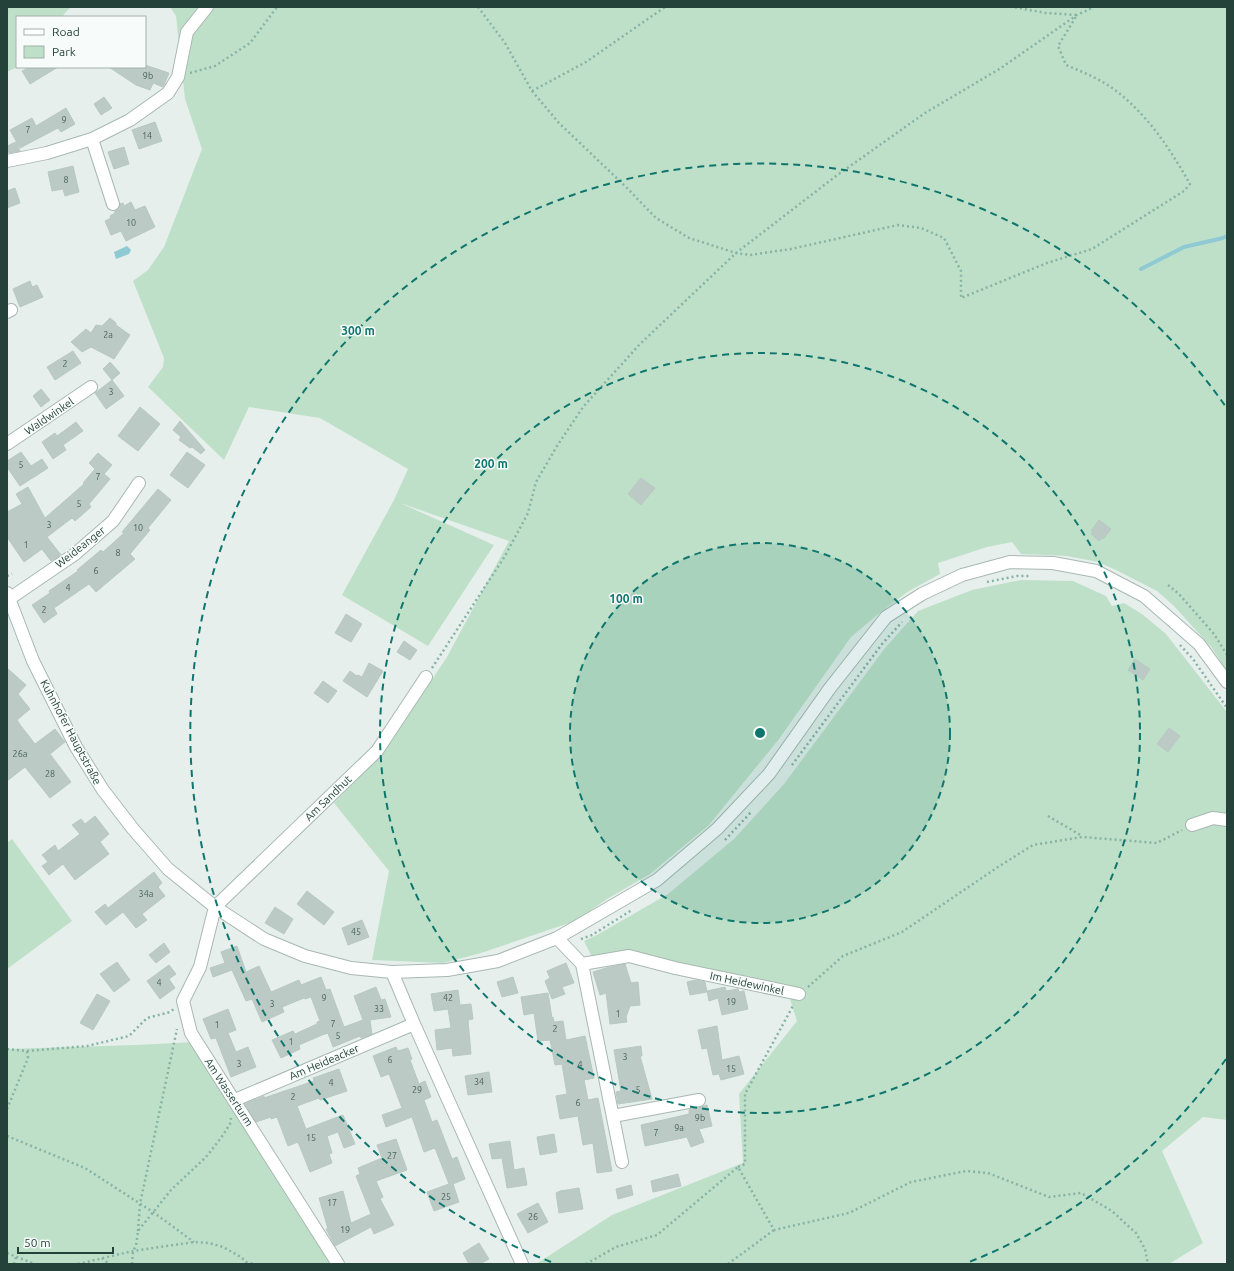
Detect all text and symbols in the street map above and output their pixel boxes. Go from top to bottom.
legend [16,16,146,68]
text: Road [52,25,80,38]
text: Park [52,45,76,58]
house number: 9b [143,71,153,81]
house number: 9 [61,115,67,125]
house number: 7 [25,125,31,135]
house number: 14 [142,131,152,141]
house number: 8 [63,175,69,185]
house number: 10 [126,218,136,228]
text: 300 m [341,324,375,337]
house number: 2a [103,330,113,340]
house number: 2 [62,359,68,369]
house number: 3 [108,387,114,397]
street label: Waldwinkel [22,395,76,437]
text: 200 m [474,457,508,470]
house number: 5 [18,460,24,470]
house number: 7 [95,472,101,482]
house number: 5 [76,499,82,509]
house number: 3 [46,520,52,530]
street label: Weideanger [53,523,108,570]
house number: 10 [133,523,143,533]
house number: 1 [23,540,29,550]
house number: 8 [115,548,121,558]
house number: 6 [93,566,99,576]
house number: 4 [65,583,71,593]
text: 100 m [609,592,643,605]
house number: 2 [41,605,47,615]
street label: Kuhnhofer Hauptstraße [38,677,104,787]
centre of rings [753,726,767,740]
house number: 26a [13,749,27,759]
house number: 28 [45,769,55,779]
street label: Am Sandhut [302,772,354,823]
house number: 34a [139,889,153,899]
house number: 45 [351,927,361,937]
street label: Im Heidewinkel [709,969,785,997]
house number: 4 [156,978,162,988]
house number: 9 [321,993,327,1003]
house number: 42 [443,993,453,1003]
house number: 19 [726,997,736,1007]
house number: 3 [269,999,275,1009]
house number: 33 [374,1004,384,1014]
house number: 1 [615,1009,621,1019]
house number: 7 [330,1019,336,1029]
house number: 1 [214,1020,220,1030]
house number: 2 [552,1024,558,1034]
house number: 5 [335,1031,341,1041]
house number: 1 [288,1037,294,1047]
street label: Am Heideacker [287,1042,361,1082]
house number: 3 [622,1052,628,1062]
house number: 6 [387,1055,393,1065]
street label: Am Wasserturm [203,1056,255,1128]
house number: 3 [236,1059,242,1069]
house number: 4 [577,1060,583,1070]
house number: 15 [726,1064,736,1074]
house number: 34 [474,1077,484,1087]
house number: 4 [328,1078,334,1088]
house number: 29 [412,1085,422,1095]
house number: 5 [635,1085,641,1095]
house number: 2 [290,1092,296,1102]
house number: 6 [575,1098,581,1108]
house number: 9b [695,1113,705,1123]
house number: 9a [674,1123,684,1133]
house number: 7 [653,1128,659,1138]
house number: 15 [306,1133,316,1143]
house number: 27 [387,1151,397,1161]
house number: 25 [441,1192,451,1202]
house number: 17 [327,1198,337,1208]
house number: 26 [528,1212,538,1222]
house number: 19 [340,1225,350,1235]
scale bar [18,1229,113,1255]
text: 50 m [24,1236,51,1249]

